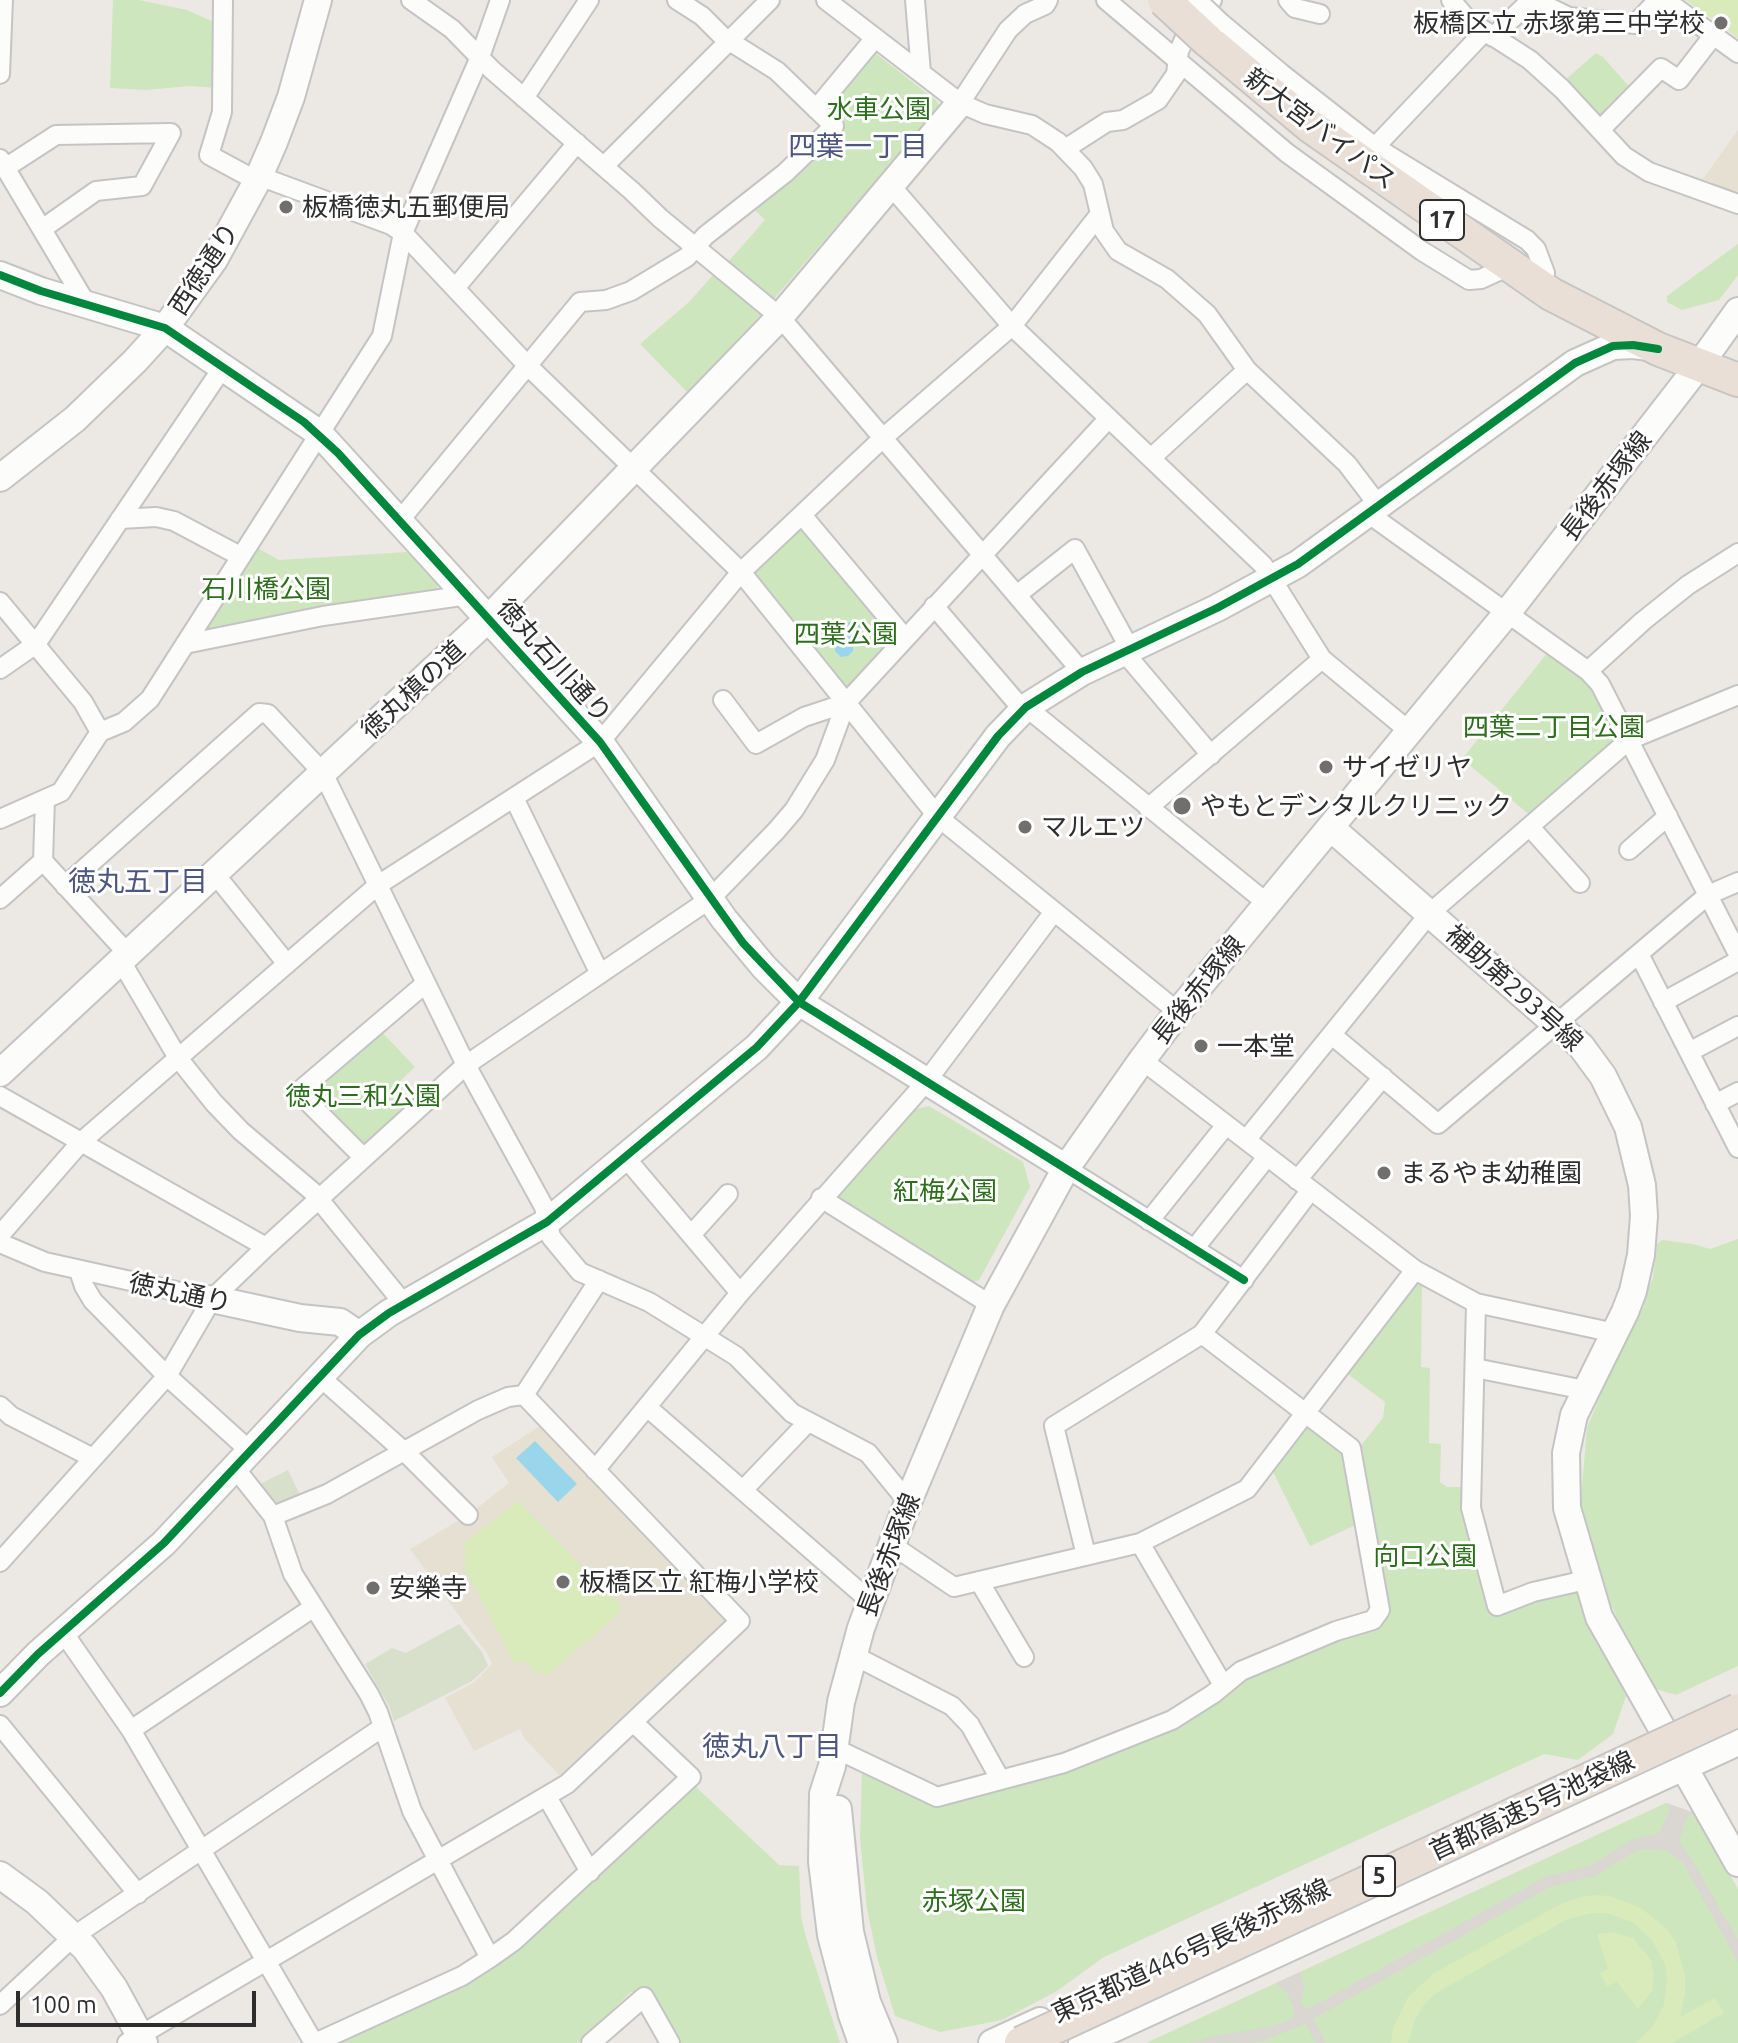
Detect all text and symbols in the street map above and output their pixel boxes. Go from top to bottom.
place label: 板橋区立 赤塚第三中学校 [1413,7,1705,39]
marker: 板橋区立 赤塚第三中学校 [1712,14,1730,32]
street label: 新大宮バイパス [1238,62,1402,196]
park label: 水車公園 [827,93,931,125]
district label: 四葉一丁目 [788,130,928,164]
place label: 板橋徳丸五郵便局 [302,191,510,223]
marker: 板橋徳丸五郵便局 [277,198,295,216]
road number: 17 [1420,200,1464,240]
street label: 西徳通り [163,217,245,321]
street label: 長後赤塚線 [1554,425,1658,547]
park label: 石川橋公園 [201,573,331,605]
street label: 徳丸石川通り [490,593,618,729]
park label: 四葉公園 [794,618,898,650]
street label: 徳丸槙の道 [355,634,471,746]
park label: 四葉二丁目公園 [1463,711,1645,743]
place label: サイゼリヤ [1342,751,1472,783]
marker: サイゼリヤ [1317,758,1335,776]
place label: やもとデンタルクリニック [1200,790,1512,822]
marker: やもとデンタルクリニック [1171,795,1193,817]
place label: マルエツ [1041,811,1145,843]
marker: マルエツ [1016,818,1034,836]
district label: 徳丸五丁目 [68,865,208,899]
street label: 補助第293号線 [1439,918,1589,1058]
street label: 長後赤塚線 [1145,930,1251,1050]
place label: 一本堂 [1217,1030,1295,1062]
marker: 一本堂 [1192,1037,1210,1055]
park label: 徳丸三和公園 [285,1080,441,1112]
place label: まるやま幼稚園 [1400,1157,1582,1189]
marker: まるやま幼稚園 [1375,1164,1393,1182]
park label: 紅梅公園 [893,1175,997,1207]
street label: 徳丸通り [126,1267,234,1319]
street label: 長後赤塚線 [851,1489,927,1621]
park label: 向口公園 [1373,1540,1477,1572]
place label: 板橋区立 紅梅小学校 [579,1566,819,1598]
place label: 安樂寺 [389,1572,467,1604]
marker: 板橋区立 紅梅小学校 [554,1573,572,1591]
marker: 安樂寺 [364,1579,382,1597]
district label: 徳丸八丁目 [702,1730,842,1764]
street label: 首都高速5号池袋線 [1425,1745,1639,1867]
road number: 5 [1363,1856,1395,1896]
street label: 東京都道446号長後赤塚線 [1047,1873,1335,2029]
park label: 赤塚公園 [922,1885,1026,1917]
scale bar [20,1975,260,2025]
text: 100 m [30,1991,97,2018]

